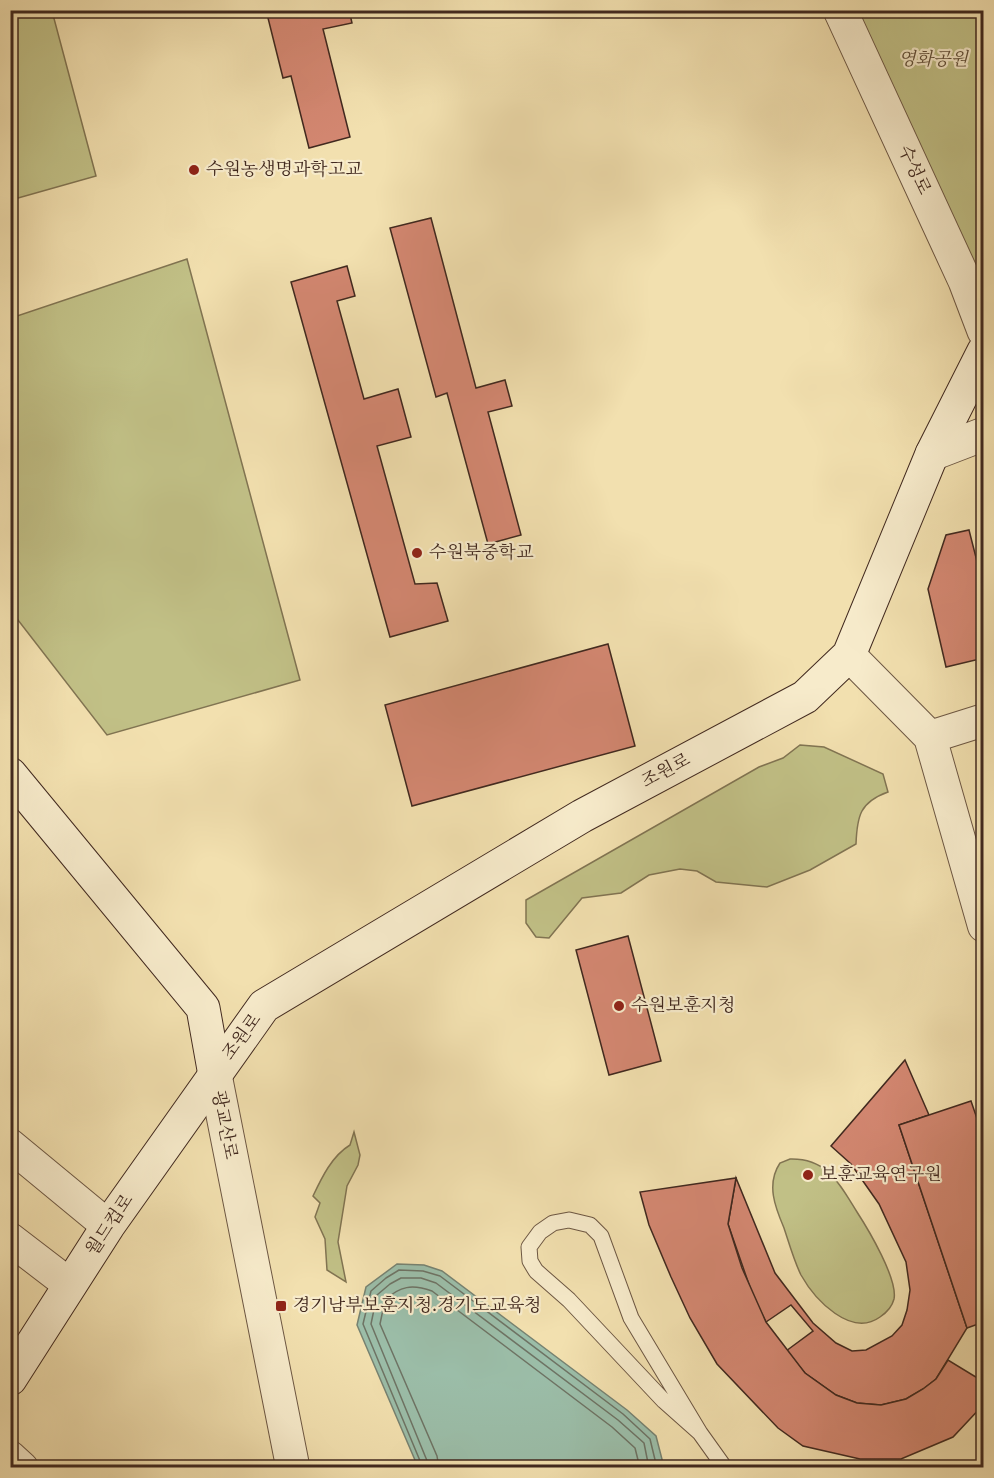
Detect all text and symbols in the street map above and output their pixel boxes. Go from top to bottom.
park label: 영화공원 [898,49,969,69]
street label: 수성로 [895,142,934,197]
place label: 수원농생명과학고교 [206,160,363,179]
marker: 수원농생명과학고교 [187,163,201,177]
place label: 수원북중학교 [429,542,534,562]
marker: 수원북중학교 [410,546,424,560]
street label: 조원로 [638,750,693,791]
place label: 수원보훈지청 [631,995,735,1015]
marker: 수원보훈지청 [612,999,626,1013]
street label: 조원로 [219,1010,265,1063]
street label: 광교산로 [209,1089,240,1161]
place label: 보훈교육연구원 [820,1164,942,1184]
marker: 보훈교육연구원 [801,1168,815,1182]
street label: 월드컵로 [82,1191,137,1259]
place label: 경기남부보훈지청.경기도교육청 [293,1295,541,1315]
marker: 경기남부보훈지청.경기도교육청 [274,1299,288,1313]

